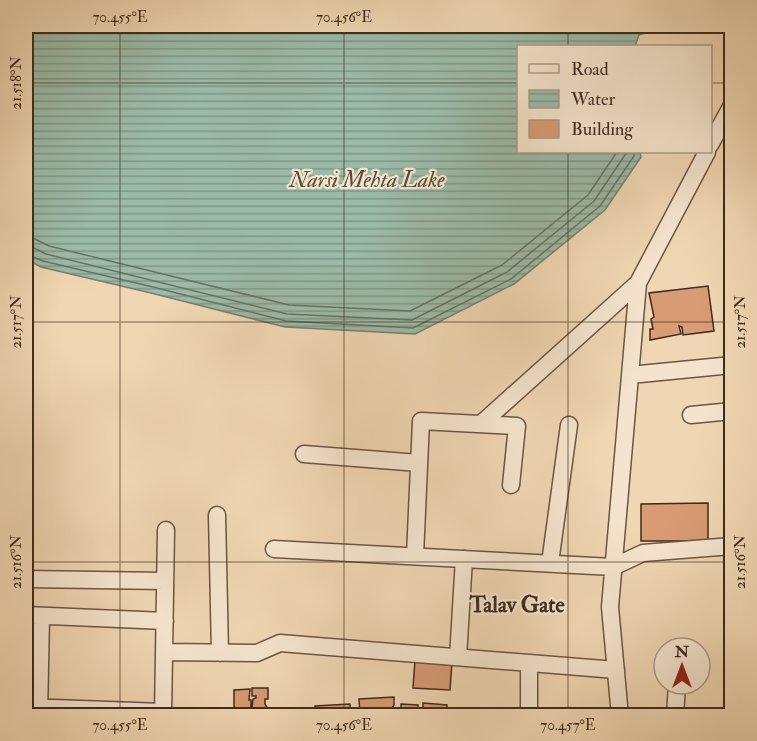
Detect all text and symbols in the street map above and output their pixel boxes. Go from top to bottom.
text: 70.455°E [92,8,148,27]
text: 70.456°E [316,8,372,27]
legend [517,45,712,153]
text: 21.518°N [7,56,26,110]
text: Road [571,58,609,81]
text: Water [570,88,615,111]
text: Building [571,118,634,141]
water label: Narsi Mehta Lake [288,166,445,194]
text: 21.517°N [7,295,26,349]
text: 21.517°N [731,295,750,349]
text: 21.516°N [7,535,26,589]
text: 21.516°N [731,535,750,589]
district label: Talav Gate [468,591,565,619]
north arrow [652,636,712,696]
text: N [674,642,690,662]
text: 70.455°E [92,716,148,735]
text: 70.456°E [316,716,372,735]
text: 70.457°E [540,716,596,735]

